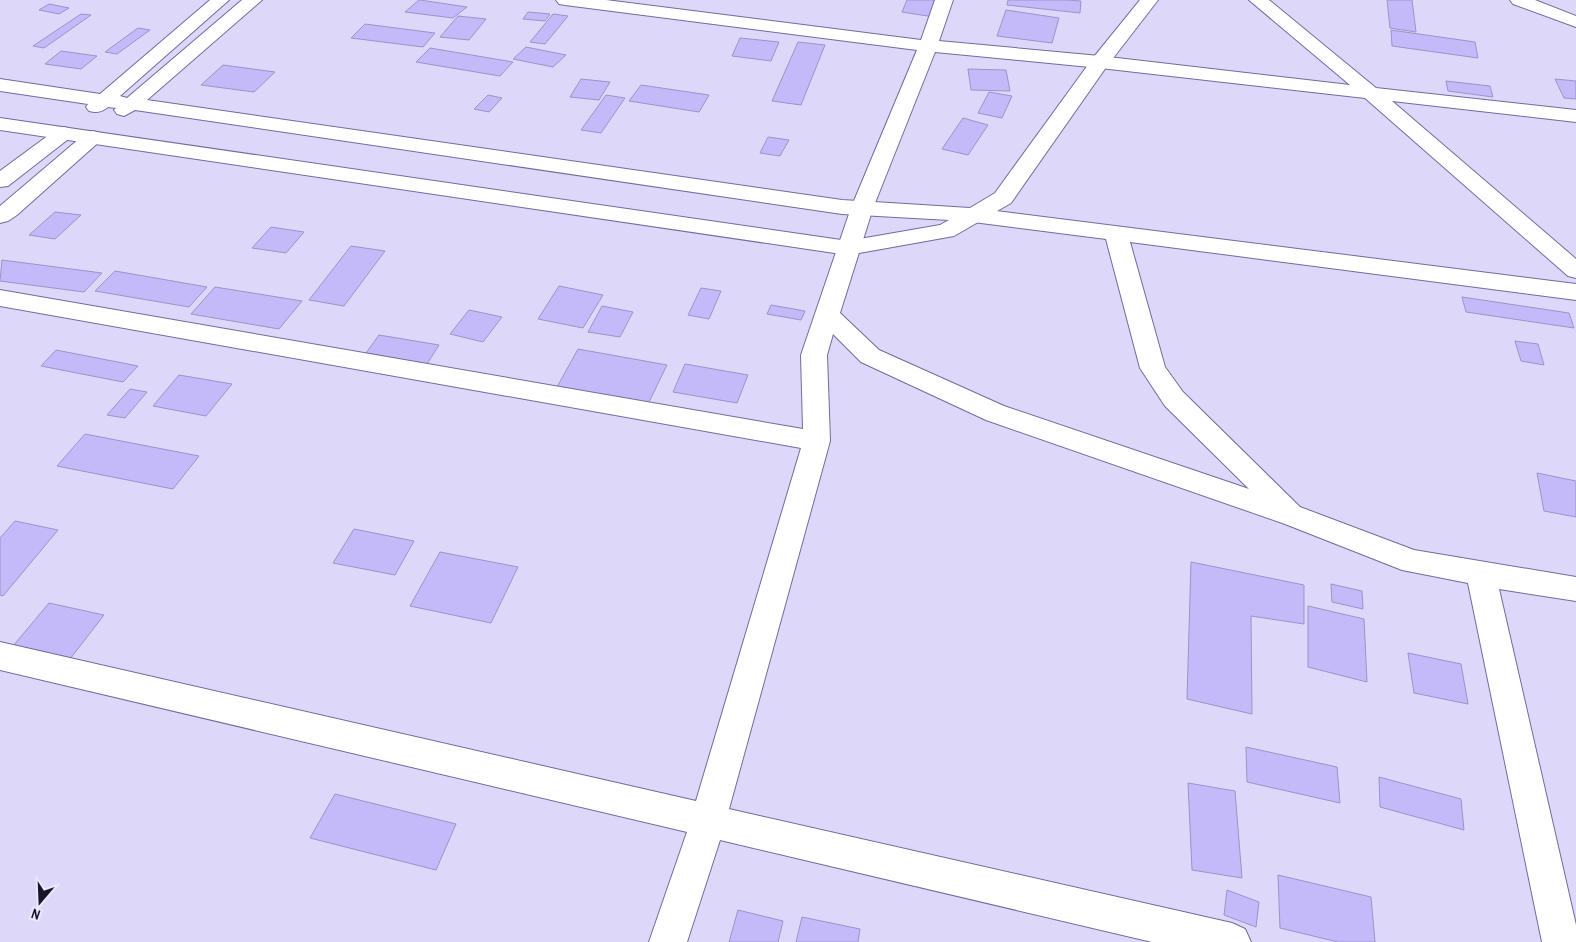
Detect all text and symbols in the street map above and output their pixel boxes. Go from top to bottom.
north arrow [15,877,65,927]
text: N [29,904,43,924]

